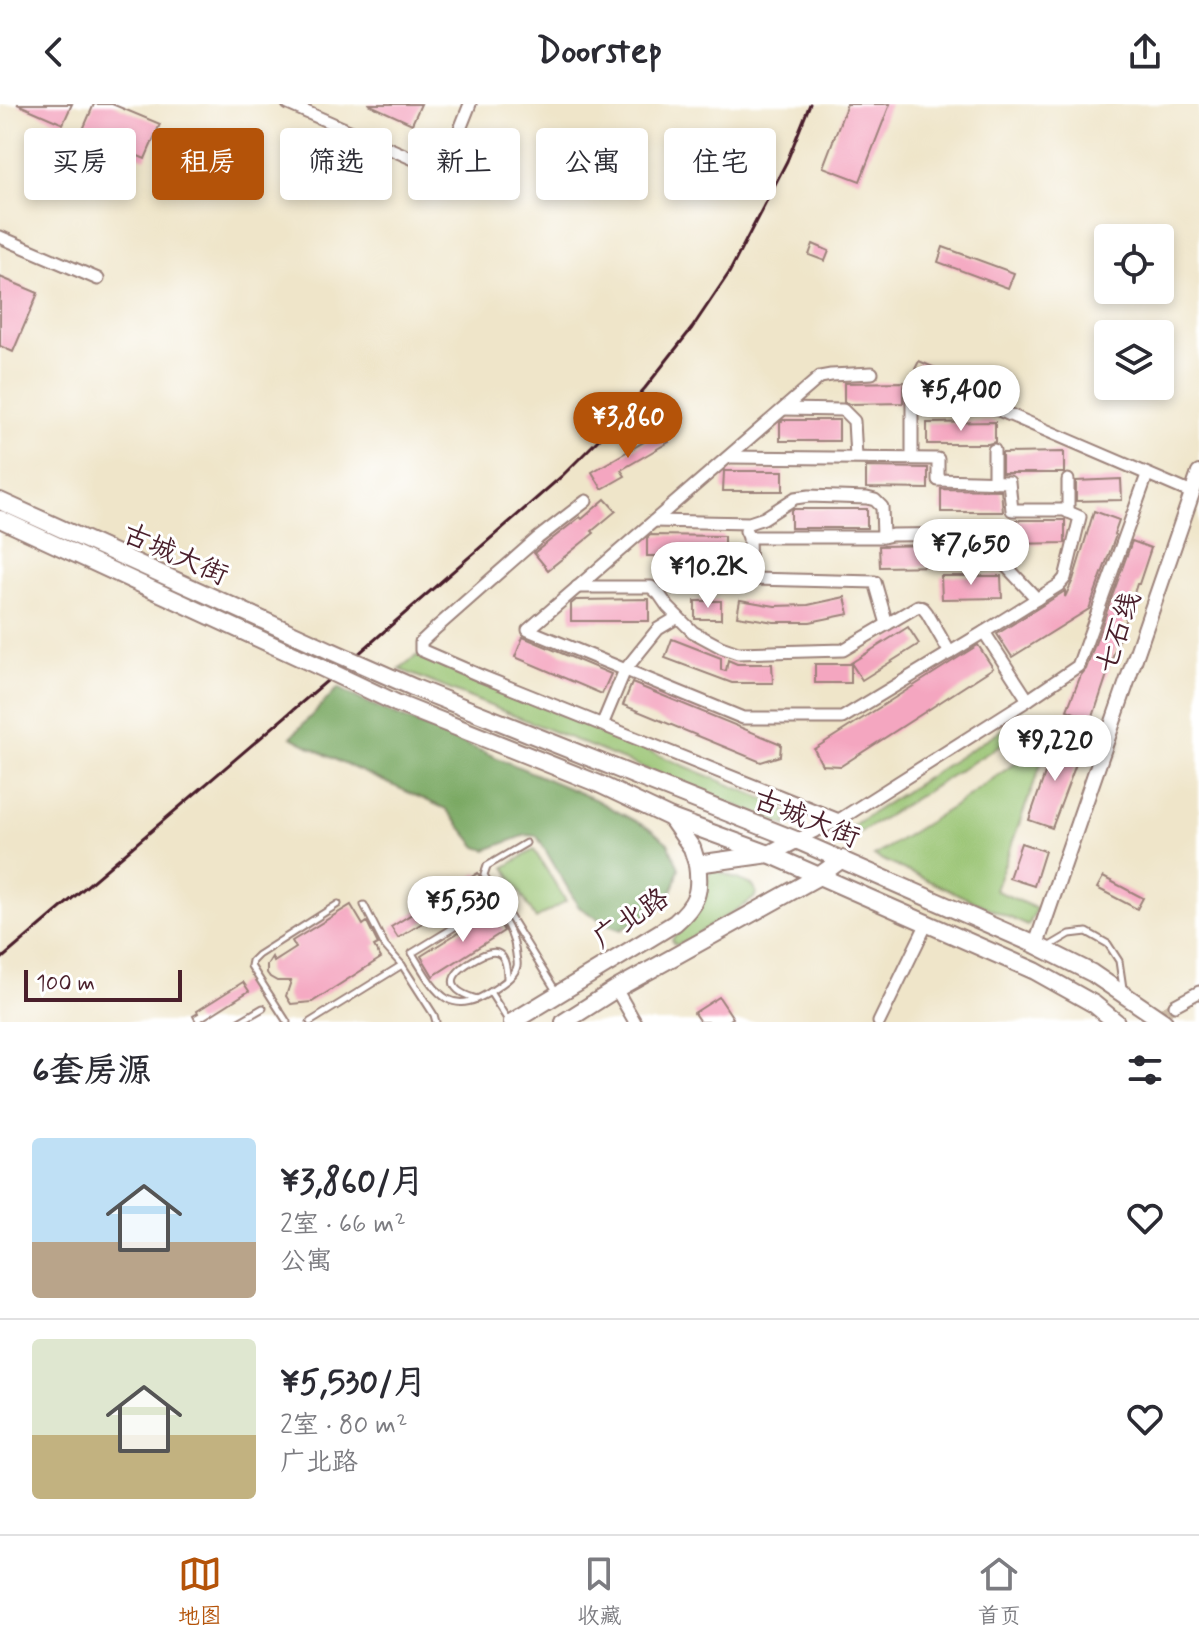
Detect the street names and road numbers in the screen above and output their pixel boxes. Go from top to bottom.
street label: 古城大街 [116,516,234,595]
street label: 七石线 [1088,587,1151,679]
street label: 古城大街 [747,781,865,857]
street label: 广北路 [586,880,677,958]

